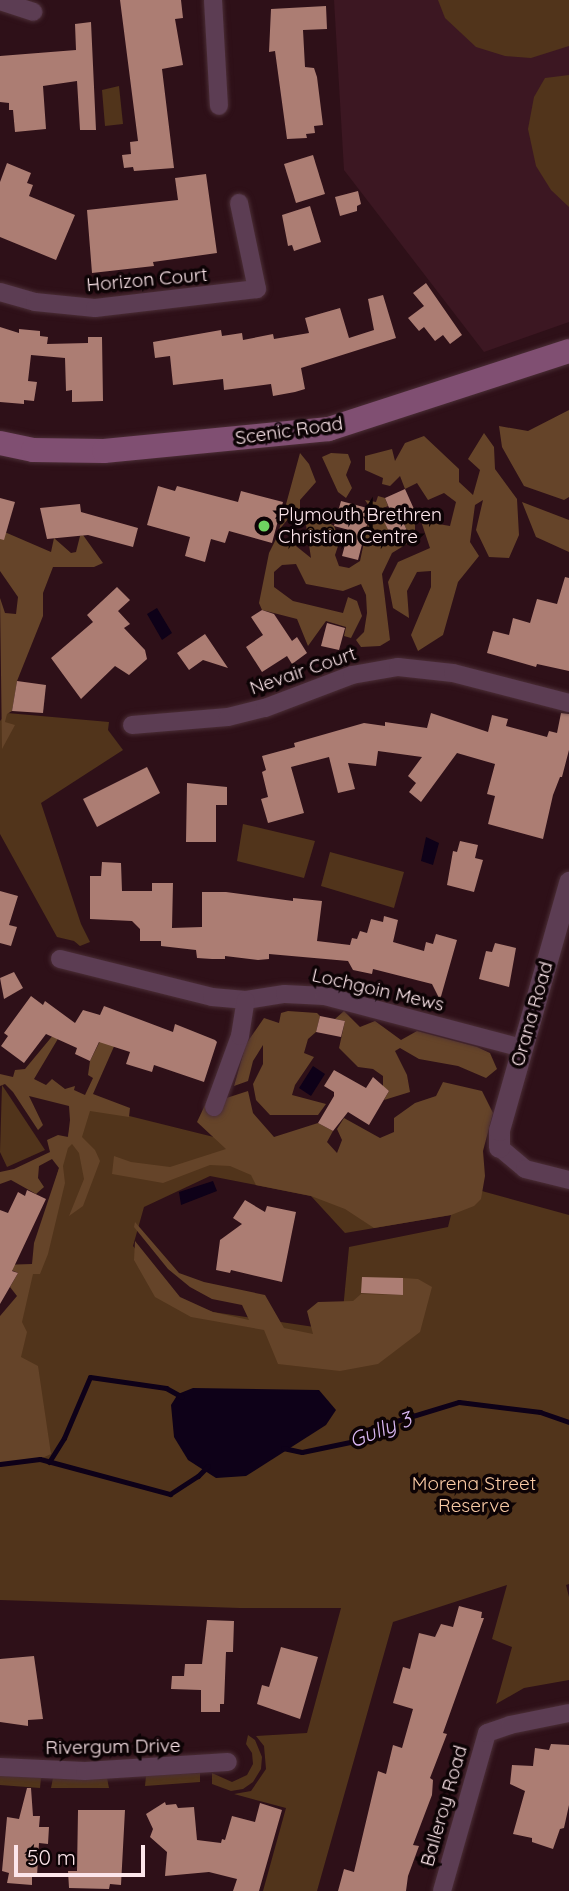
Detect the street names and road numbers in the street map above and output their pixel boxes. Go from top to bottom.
street label: Horizon Court [85,263,209,297]
street label: Scenic Road [234,412,344,450]
street label: Nevair Court [247,642,359,700]
street label: Orana Road [506,959,558,1069]
street label: Lochgoin Mews [310,964,446,1016]
street label: Rivergum Drive [45,1734,181,1760]
street label: Balleroy Road [416,1743,472,1869]

